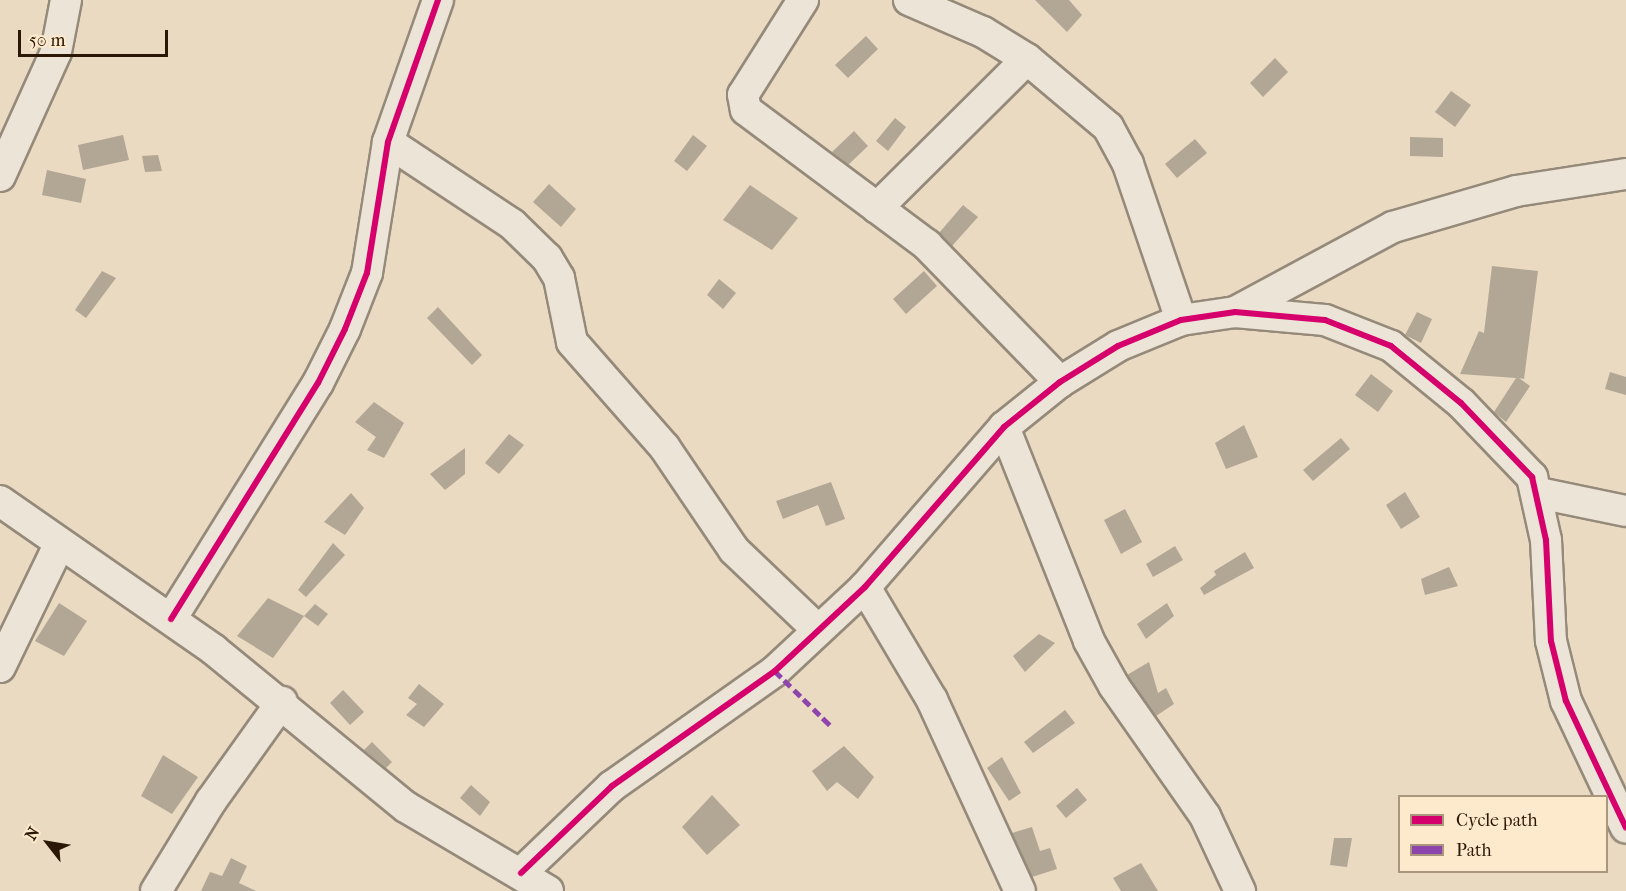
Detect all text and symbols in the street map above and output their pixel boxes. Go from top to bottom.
scale bar [21,18,171,56]
text: 50 m [29,30,65,51]
legend [1398,795,1608,873]
text: Cycle path [1456,810,1537,831]
north arrow [18,813,78,873]
text: N [21,823,43,844]
text: Path [1456,840,1492,861]

